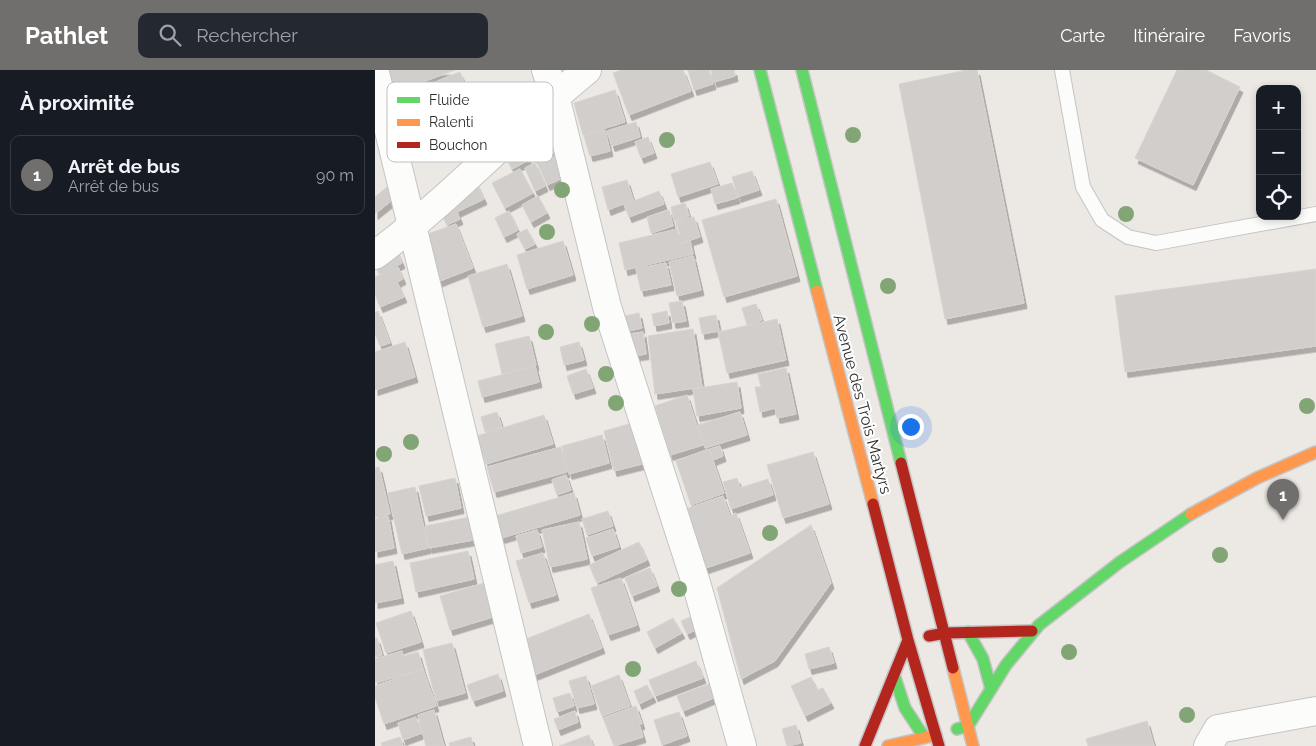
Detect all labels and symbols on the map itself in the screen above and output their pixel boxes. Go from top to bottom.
legend [387,82,553,162]
text: Fluide [429,92,469,108]
text: Ralenti [429,114,474,130]
text: Bouchon [429,137,487,153]
street label: Avenue des Trois Martyrs [829,312,896,496]
your location [898,414,924,440]
pin: 1 [1267,479,1299,520]

